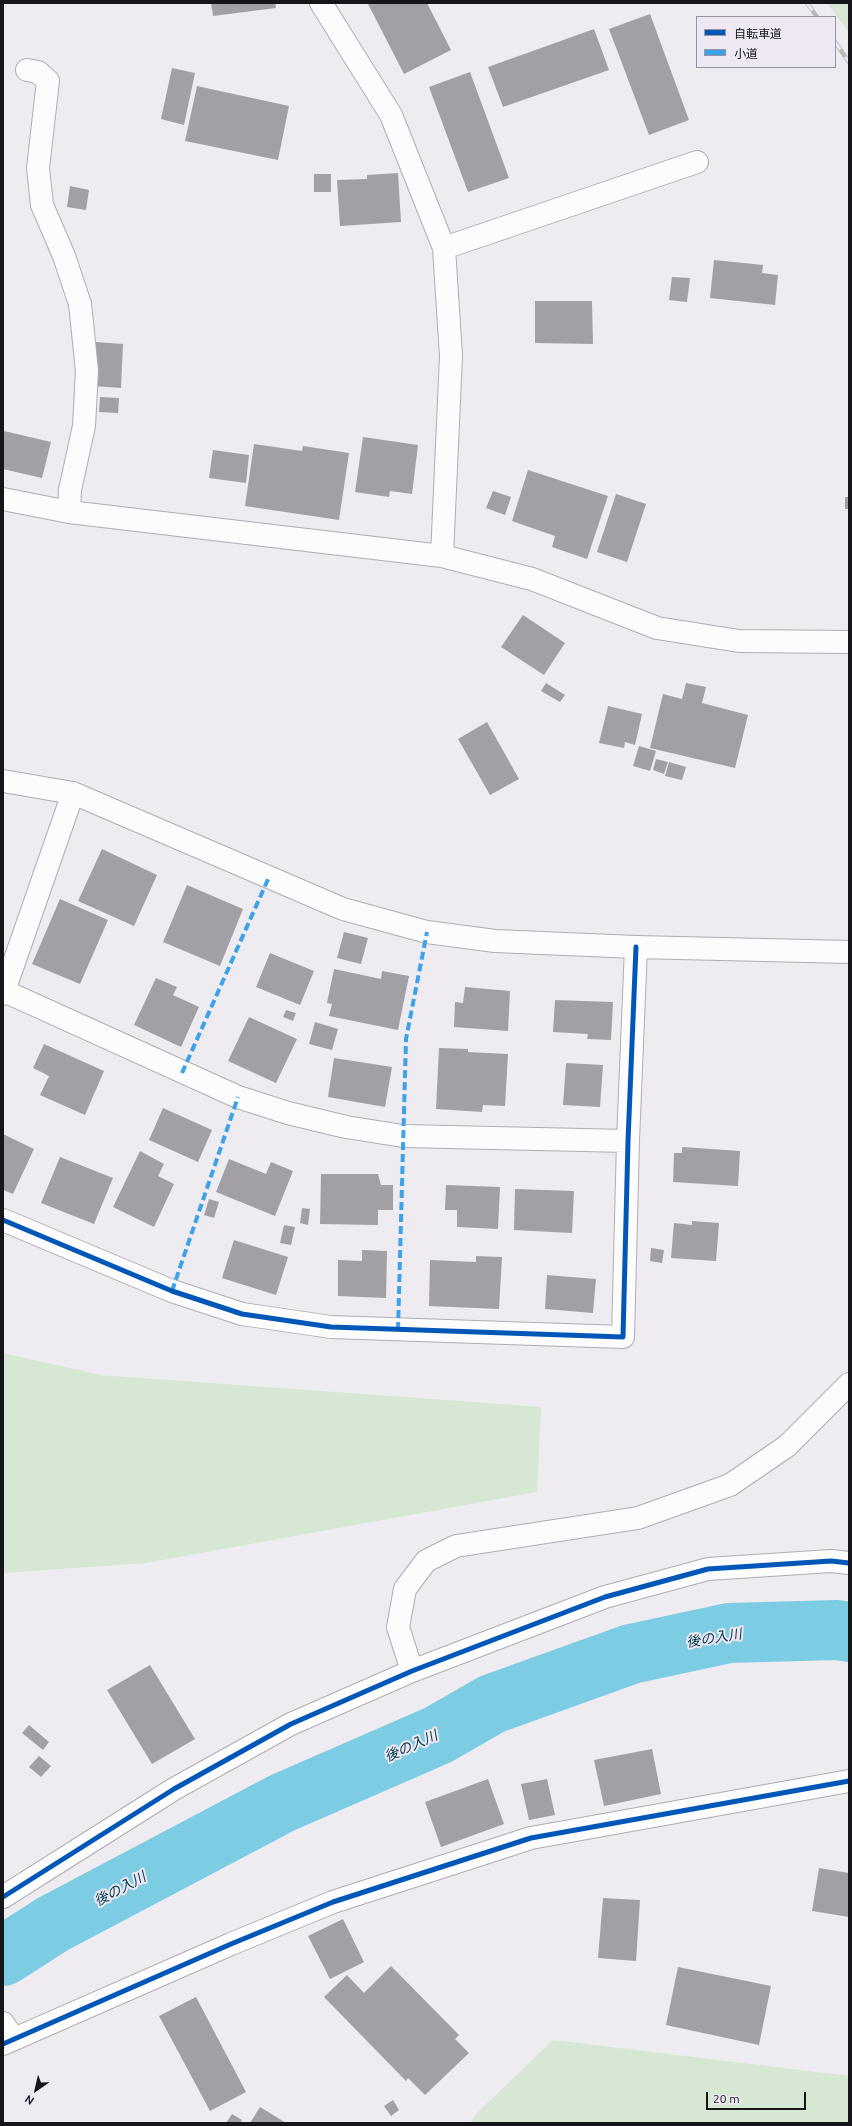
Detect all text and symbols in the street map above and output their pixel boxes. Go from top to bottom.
legend [696,16,836,68]
text: 自転車道 [734,27,782,40]
text: 小道 [734,47,758,60]
water label: 後の入川 [685,1625,743,1651]
water label: 後の入川 [382,1727,440,1765]
water label: 後の入川 [91,1868,149,1910]
north arrow [16,2070,56,2110]
scale bar [708,2084,808,2110]
text: 20 m [713,2092,740,2105]
text: N [23,2093,36,2107]

